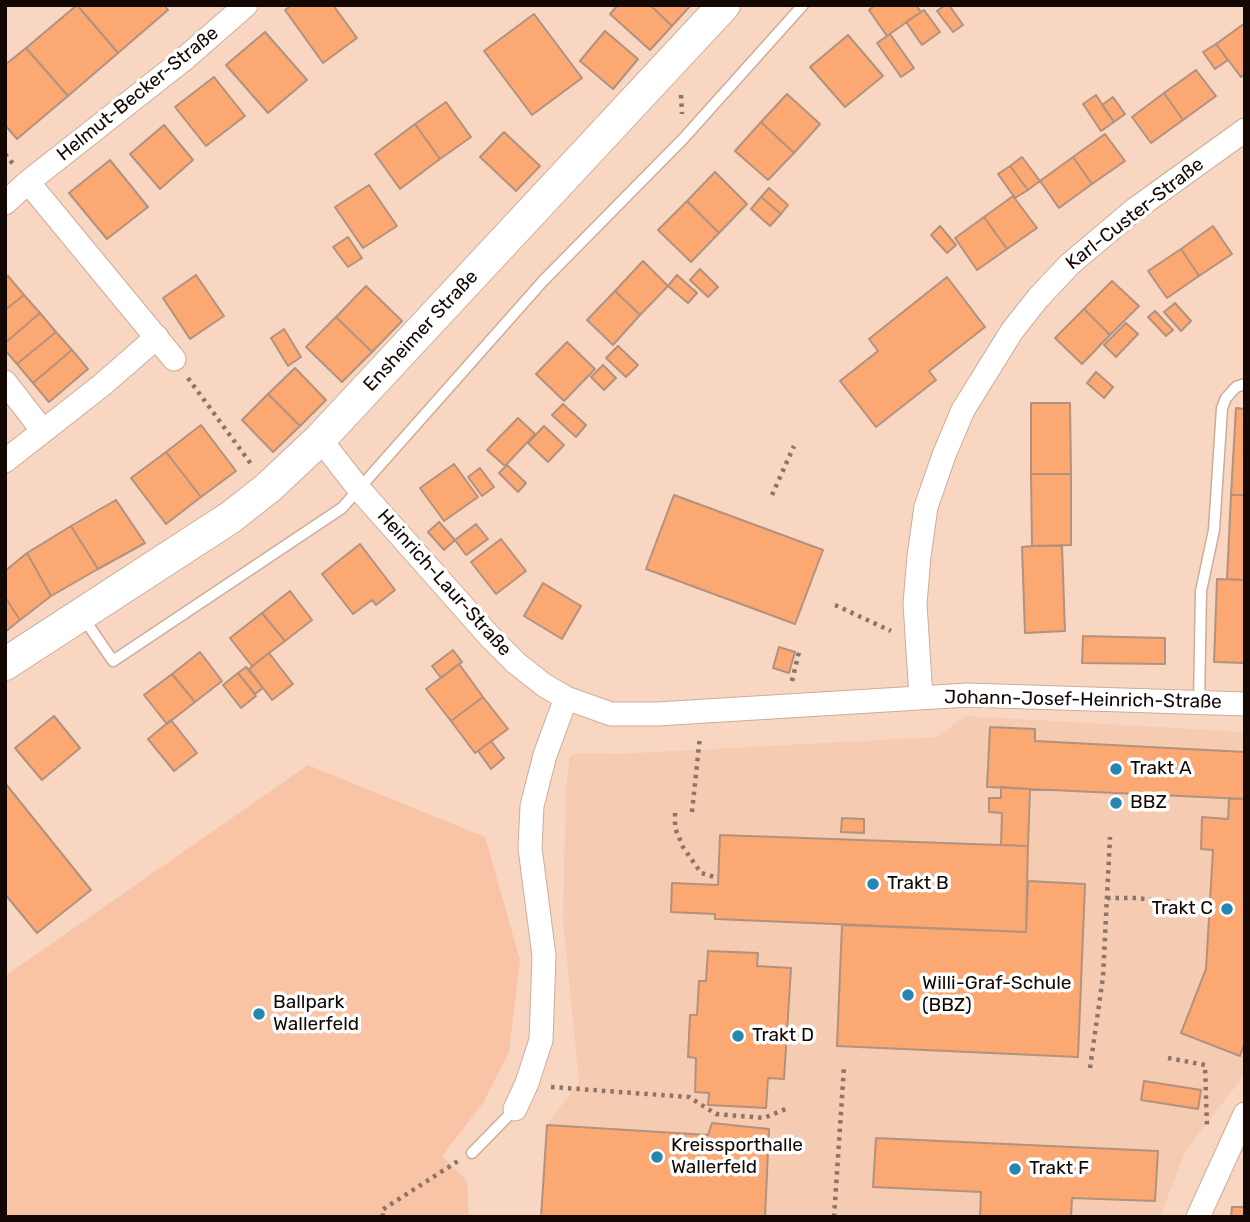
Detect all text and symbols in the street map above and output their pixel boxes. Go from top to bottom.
street label: Helmut-Becker-Straße [53,22,223,166]
street label: Karl-Custer-Straße [1062,153,1208,275]
street label: Ensheimer Straße [359,266,483,396]
street label: Heinrich-Laur-Straße [372,505,516,661]
street label: Johann-Josef-Heinrich-Straße [944,686,1222,714]
place label: Trakt A [1130,758,1192,780]
marker: Trakt A [1108,761,1124,777]
place label: BBZ [1130,792,1167,814]
marker: BBZ [1108,795,1124,811]
place label: Trakt B [887,873,949,895]
marker: Trakt B [865,876,881,892]
place label: Trakt C [1151,898,1213,920]
marker: Trakt C [1219,901,1235,917]
place label: Willi-Graf-Schule (BBZ) [922,973,1071,1017]
marker: Willi-Graf-Schule (BBZ) [900,987,916,1003]
place label: Ballpark Wallerfeld [273,992,359,1036]
marker: Ballpark Wallerfeld [251,1006,267,1022]
place label: Trakt D [752,1025,814,1047]
marker: Trakt D [730,1028,746,1044]
place label: Kreissporthalle Wallerfeld [671,1135,803,1179]
marker: Kreissporthalle Wallerfeld [649,1149,665,1165]
place label: Trakt F [1029,1158,1089,1180]
marker: Trakt F [1007,1161,1023,1177]

